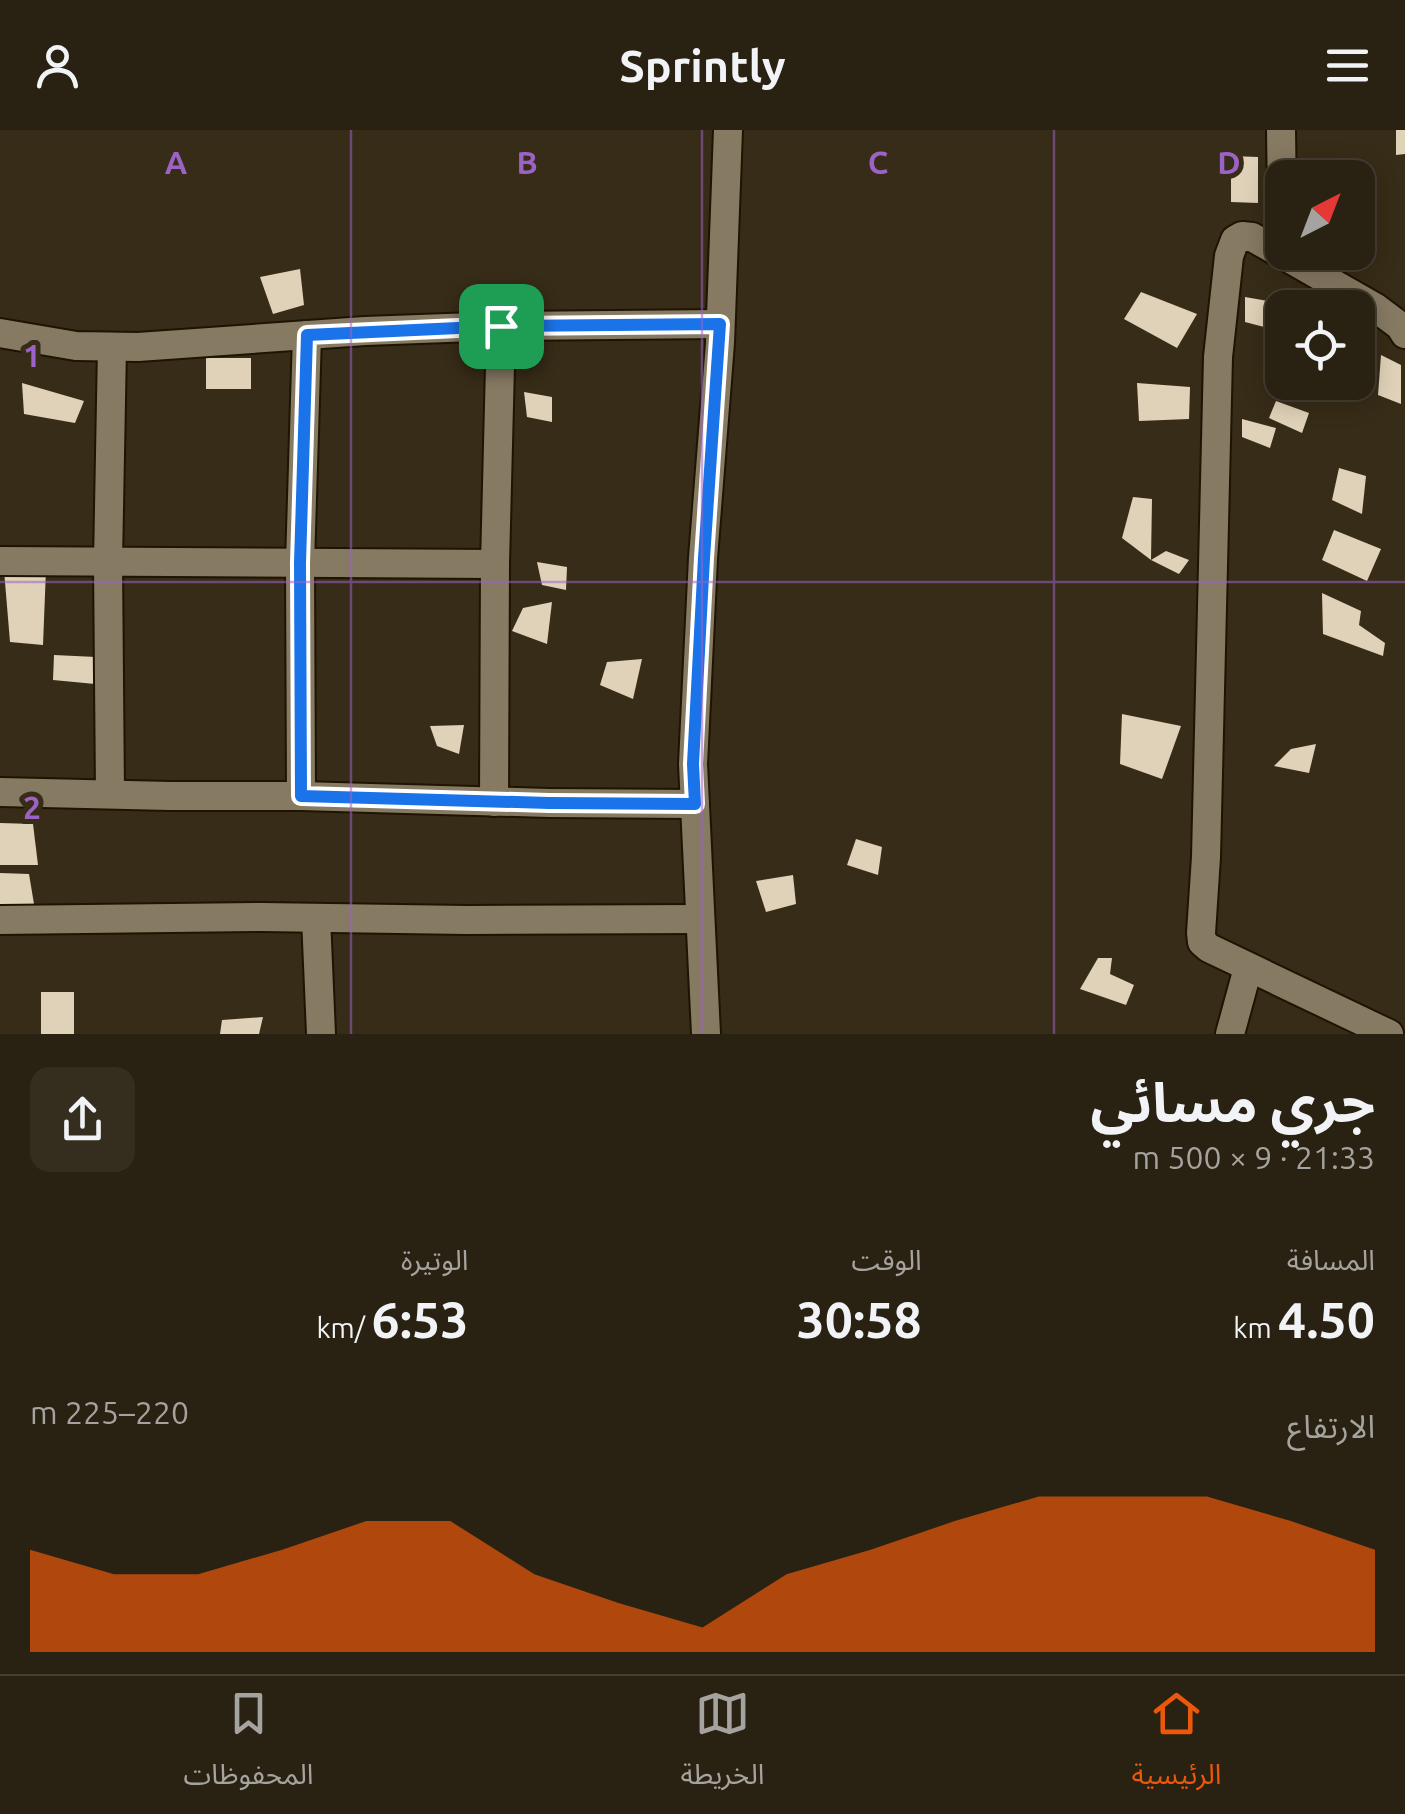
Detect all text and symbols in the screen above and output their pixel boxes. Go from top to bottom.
icon: person [30,38,85,93]
icon: menu [1320,38,1375,93]
text: Sprintly [619,40,786,91]
text: A [165,144,188,180]
text: B [516,144,538,180]
text: C [868,144,888,180]
text: D [1217,144,1241,180]
north arrow [1265,160,1375,270]
map controls [1265,160,1375,400]
pin [459,284,544,369]
button: locate [1265,290,1375,400]
icon: arrive [474,299,529,354]
text: 1 [23,337,41,373]
text: 2 [23,789,41,825]
button: share [30,1067,135,1172]
text: جري مسائي [1090,1071,1375,1132]
text: 21:33 · 9 × 500 m [1133,1139,1375,1175]
text: الوتيرة [401,1244,468,1275]
text: الوقت [851,1244,922,1275]
text: المسافة [1287,1244,1375,1275]
text: 6:53 [371,1291,468,1347]
text: 30:58 [797,1291,922,1347]
text: 4.50 [1278,1291,1375,1347]
text: /km [316,1312,371,1343]
text: km [1233,1312,1278,1343]
text: 220–225 m [30,1394,189,1430]
text: الارتفاع [1287,1408,1375,1444]
tab: المحفوظات [184,1686,314,1805]
tab: الخريطة [681,1686,764,1805]
tab: الرئيسية [1131,1686,1221,1805]

